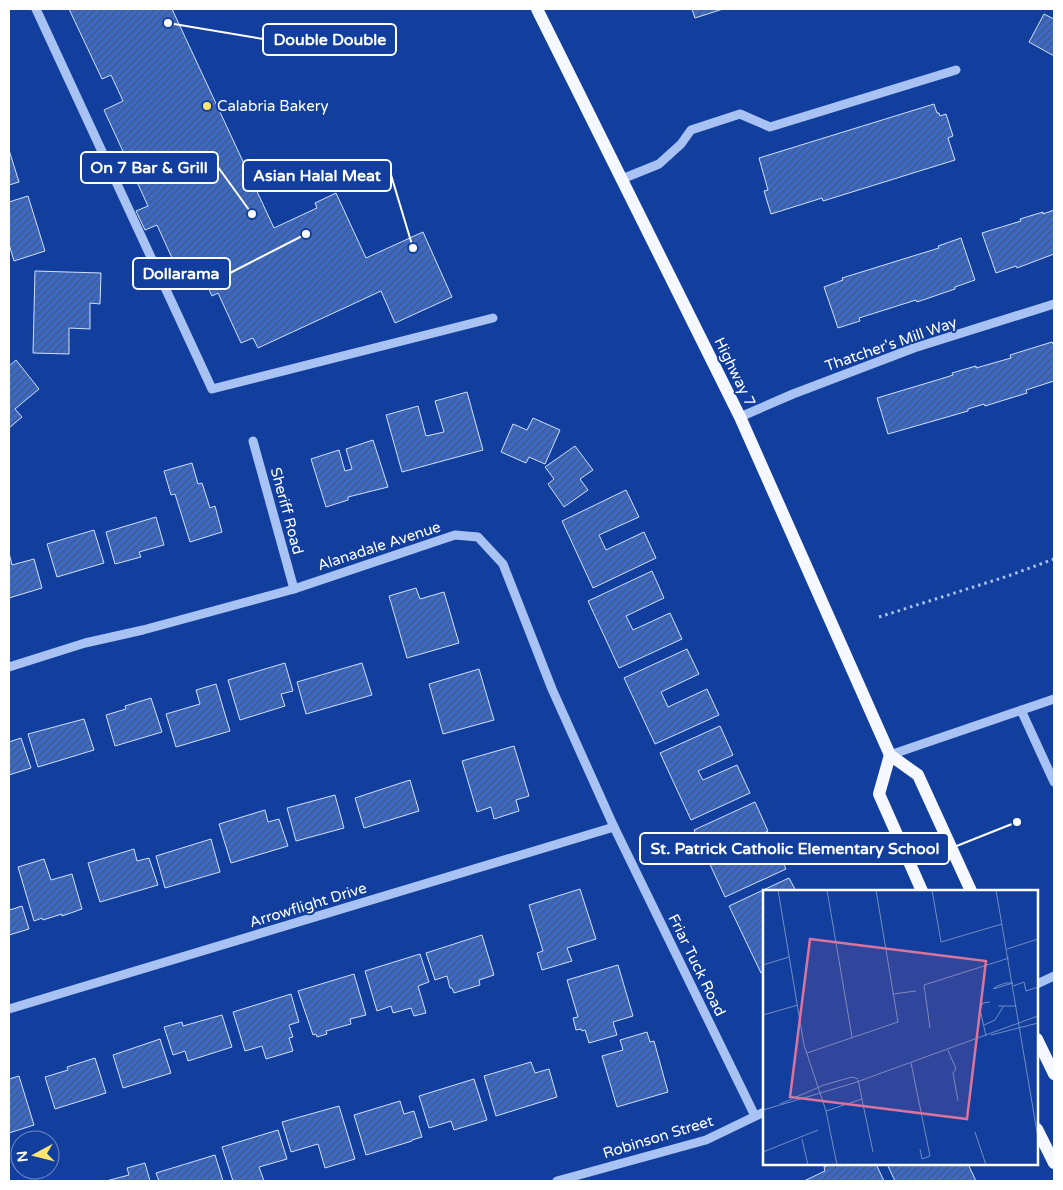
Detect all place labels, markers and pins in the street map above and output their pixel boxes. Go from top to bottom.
callout: Double Double [263,24,396,55]
place label: Calabria Bakery [217,97,328,115]
marker: Calabria Bakery [201,100,213,112]
callout: On 7 Bar & Grill [81,152,218,183]
callout: Asian Halal Meat [243,160,391,191]
callout: Dollarama [133,258,230,289]
callout: St. Patrick Catholic Elementary School [640,833,949,864]

